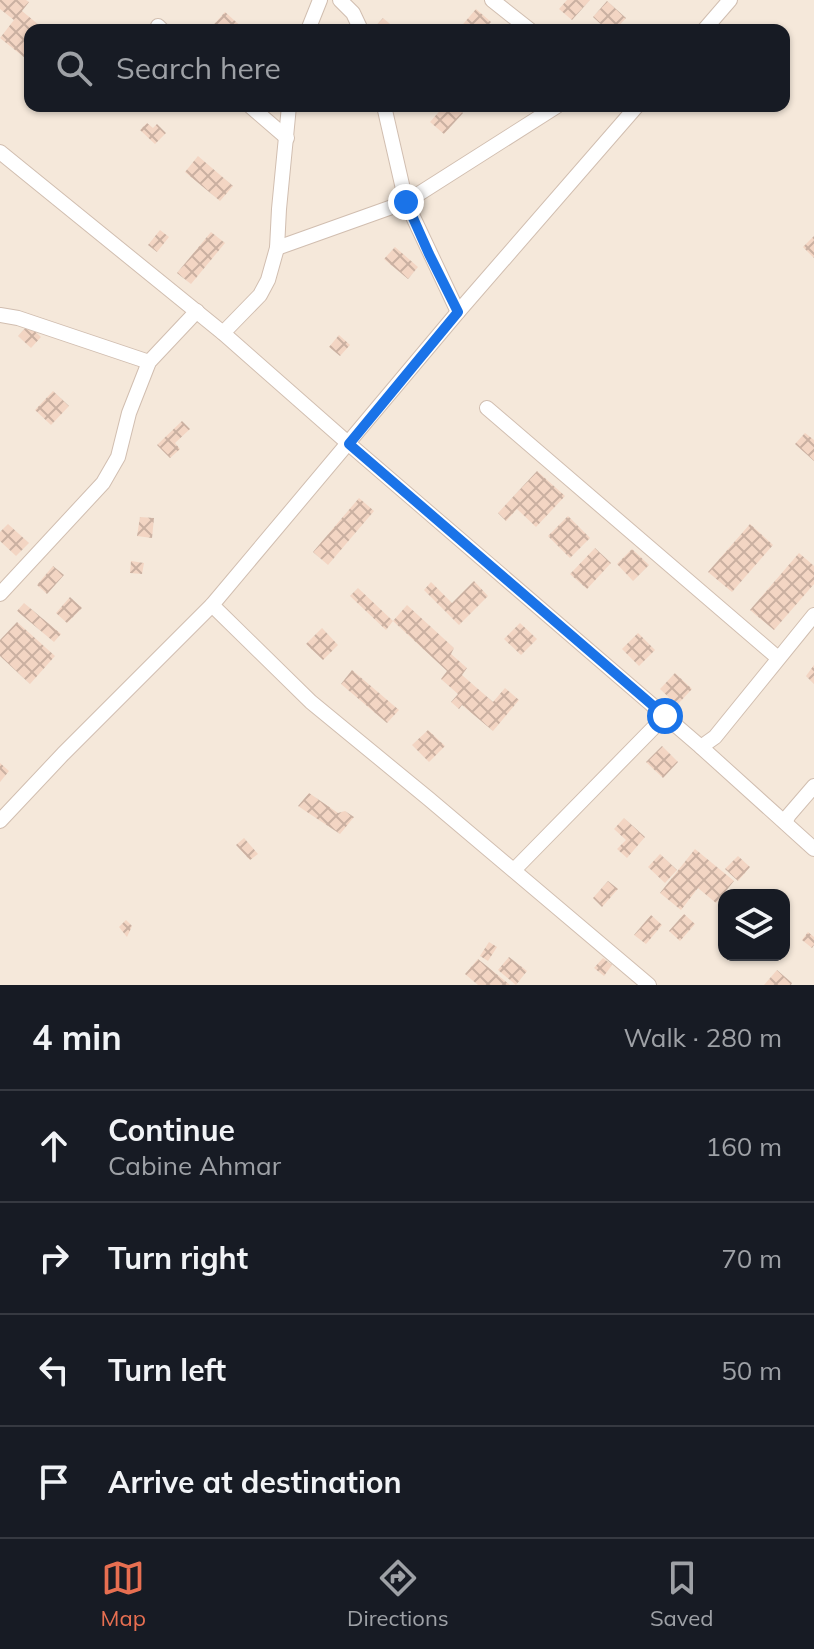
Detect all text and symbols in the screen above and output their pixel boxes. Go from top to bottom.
search box [24,24,790,112]
icon: search [52,46,96,90]
text: Search here [116,49,281,87]
route end [388,184,424,220]
route start [647,698,683,734]
map controls [718,889,790,961]
button: layers [718,889,790,961]
text: 4 min [32,1016,122,1059]
text: Walk · 280 m [623,1021,782,1054]
text: Continue [108,1111,235,1149]
icon: ahead [32,1124,76,1168]
text: 160 m [706,1130,782,1163]
text: Cabine Ahmar [108,1149,281,1182]
icon: right [32,1236,76,1280]
text: Turn right [108,1239,248,1277]
text: 70 m [721,1242,782,1275]
icon: left [32,1348,76,1392]
text: Turn left [108,1351,226,1389]
text: 50 m [721,1354,782,1387]
icon: arrive [32,1460,76,1504]
text: Arrive at destination [108,1463,402,1501]
tab: Map [101,1556,146,1632]
tab: Directions [347,1556,449,1632]
tab: Saved [650,1556,713,1632]

